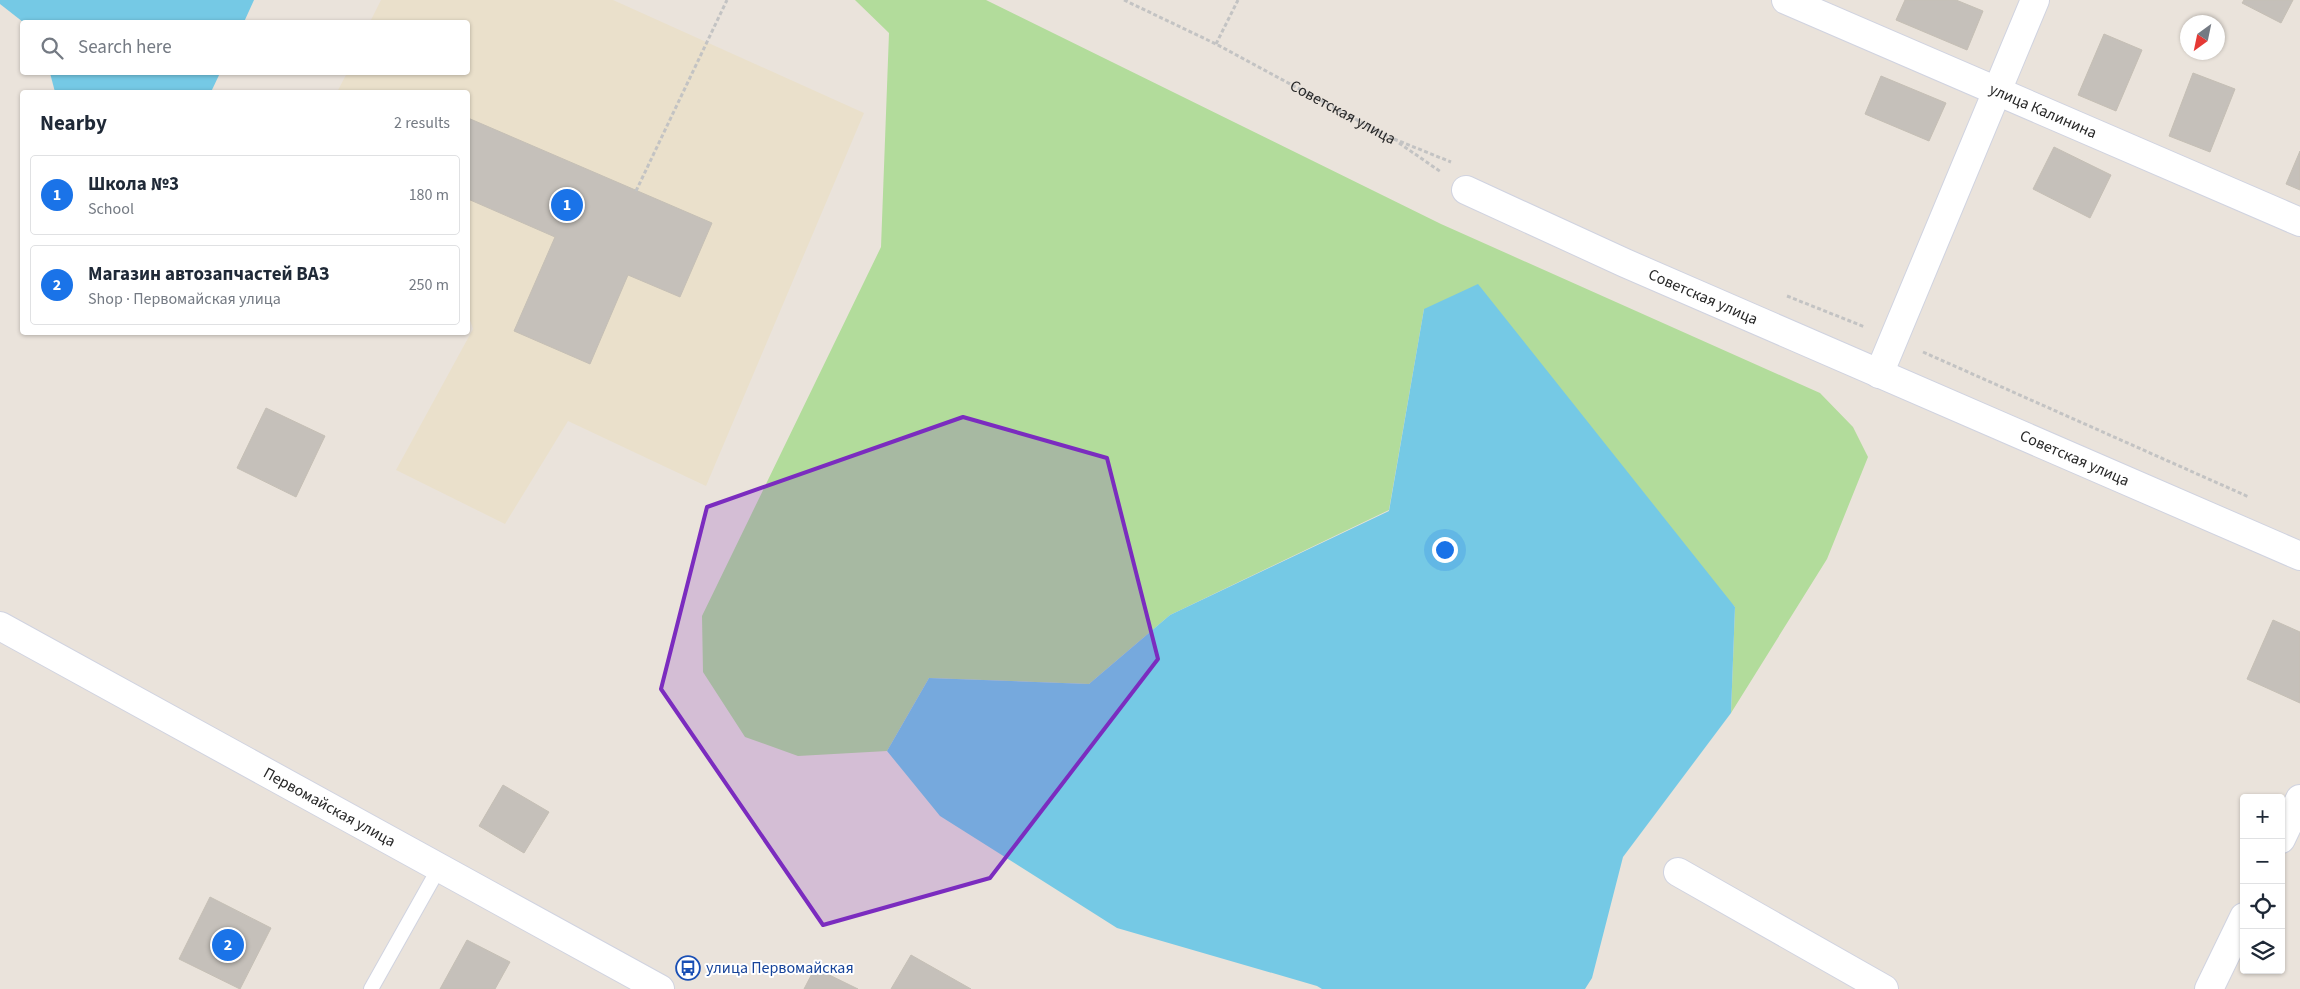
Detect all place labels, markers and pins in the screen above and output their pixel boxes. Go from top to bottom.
pin: 1 [551,186,583,224]
pin: 2 [212,926,244,964]
bus stop icon: улица Первомайская [675,955,701,981]
place label: улица Первомайская [706,957,854,979]

